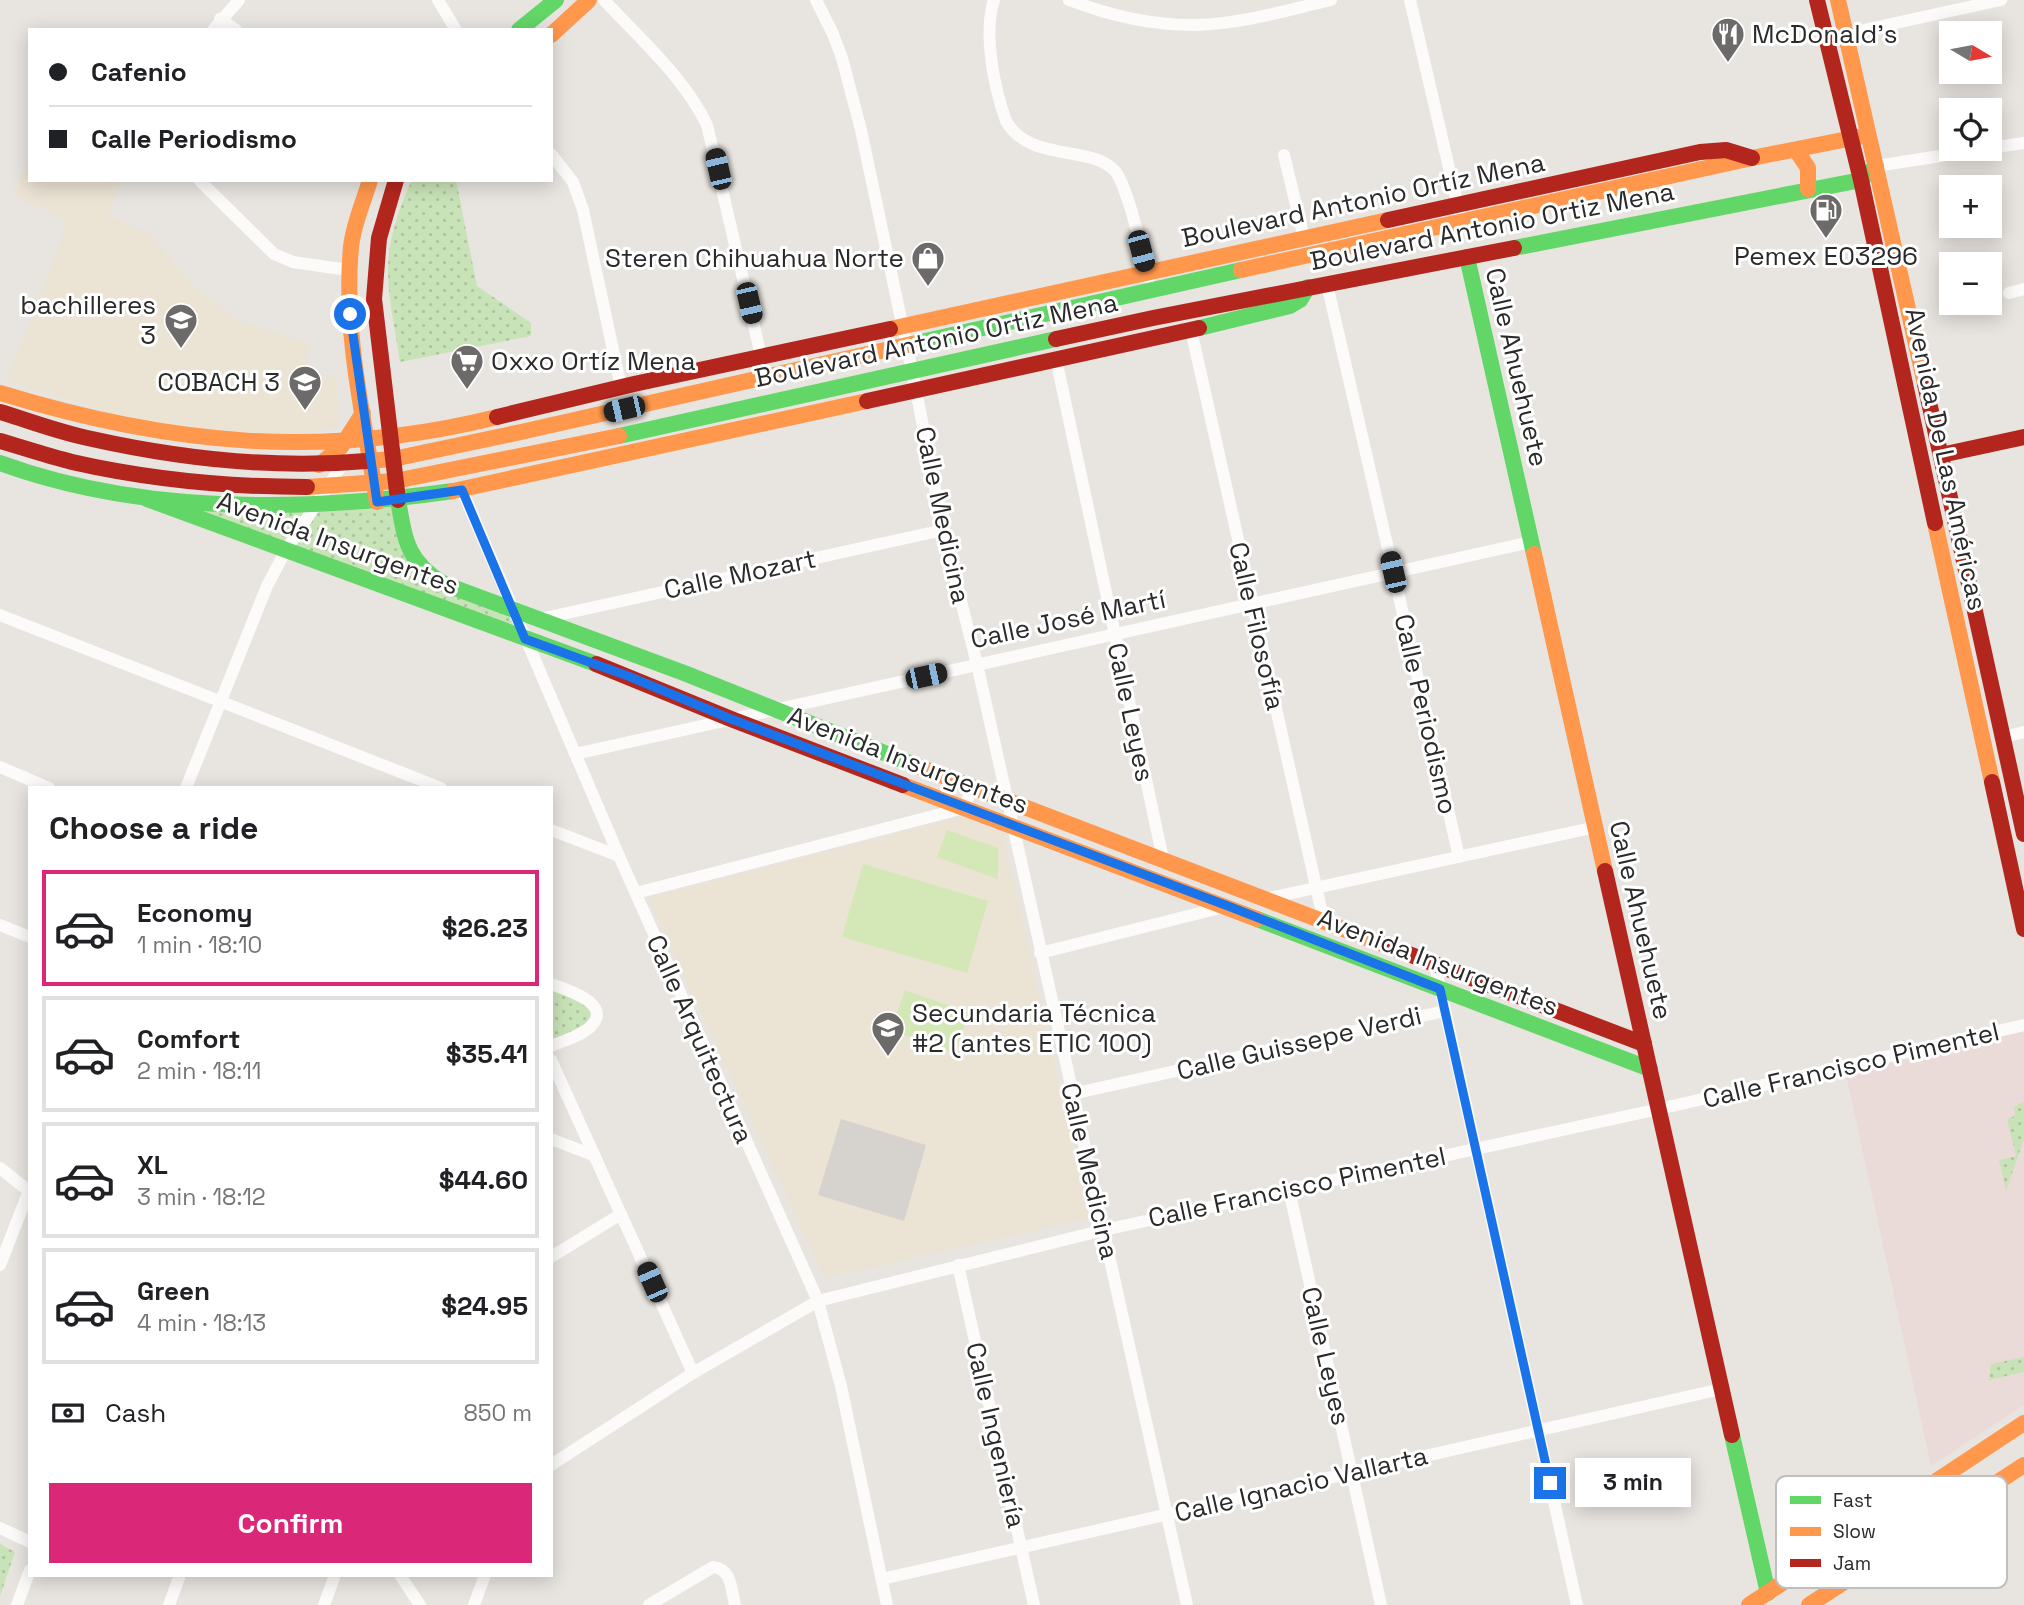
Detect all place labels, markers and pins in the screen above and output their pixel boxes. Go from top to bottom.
restaurant icon: McDonald's [1709,15,1747,64]
place label: McDonald's [1752,17,1897,51]
fuel station icon: Pemex E03296 [1807,191,1845,240]
shop icon: Steren Chihuahua Norte [909,239,947,288]
place label: Pemex E03296 [1734,239,1918,273]
place label: Steren Chihuahua Norte [605,241,904,275]
place label: bachilleres 3 [20,288,156,352]
school or university icon: bachilleres 3 [162,301,200,350]
supermarket icon: Oxxo Ortíz Mena [448,342,486,391]
place label: Oxxo Ortíz Mena [491,344,696,378]
school or university icon: COBACH 3 [286,363,324,412]
place label: COBACH 3 [157,365,280,399]
place label: Secundaria Técnica #2 (antes ETIC 100) [912,996,1156,1060]
school or university icon: Secundaria Técnica #2 (antes ETIC 100) [869,1009,907,1058]

